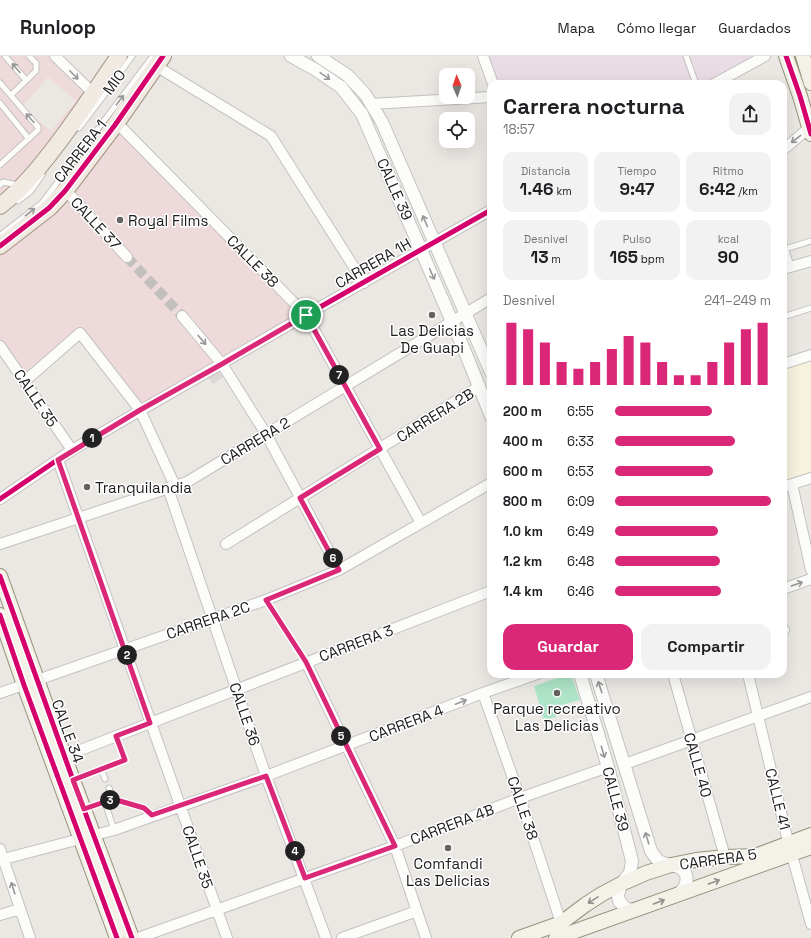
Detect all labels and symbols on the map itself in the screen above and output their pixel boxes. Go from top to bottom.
one-way arrow [11,63,20,73]
street label: MIO [98,66,130,98]
north arrow [439,68,475,104]
one-way arrow [69,70,79,80]
one-way arrow [319,72,330,80]
one-way arrow [116,94,124,105]
one-way arrow [25,113,34,123]
street label: CARRERA 1 [49,116,111,186]
one-way arrow [791,135,802,143]
street label: CALLE 39 [373,155,417,223]
street label: CALLE 37 [67,193,125,253]
one-way arrow [25,207,36,216]
place label: Royal Films [128,211,208,230]
marker: Royal Films [115,215,125,225]
one-way arrow [421,215,428,227]
street label: CALLE 38 [223,231,283,291]
street label: CARRERA 1H [331,234,415,292]
one-way arrow [428,267,436,279]
pin [289,298,323,332]
marker: Las Delicias De Guapi [427,310,437,320]
place label: Las Delicias De Guapi [390,321,474,357]
one-way arrow [198,335,207,345]
street label: CALLE 35 [10,365,62,431]
pin: 7 [329,365,349,385]
street label: CARRERA 2B [393,384,477,446]
street label: CARRERA 2 [217,413,293,469]
pin: 1 [82,428,102,448]
place label: Tranquilandia [95,478,192,497]
marker: Tranquilandia [82,482,92,492]
pin: 6 [323,548,343,568]
one-way arrow [791,579,803,587]
street label: CARRERA 2C [163,597,253,643]
street label: CARRERA 3 [316,620,396,666]
pin: 2 [117,645,137,665]
street label: CALLE 36 [225,680,265,748]
one-way arrow [596,681,603,694]
marker: Parque recreativo Las Delicias [552,688,562,698]
street label: CALLE 34 [48,697,88,765]
one-way arrow [454,697,466,705]
place label: Parque recreativo Las Delicias [493,699,621,735]
street label: CARRERA 4 [366,700,446,746]
pin: 5 [331,726,351,746]
street label: CALLE 40 [680,730,716,800]
one-way arrow [600,745,607,758]
street label: CALLE 39 [598,765,634,833]
street label: CALLE 41 [761,766,795,832]
street label: CALLE 38 [503,774,543,842]
pin: 3 [100,790,120,810]
street label: CARRERA 4B [407,799,497,849]
street label: CALLE 35 [178,823,218,891]
one-way arrow [643,832,650,845]
pin: 4 [285,841,305,861]
marker: Comfandi Las Delicias [443,843,453,853]
street label: CARRERA 5 [678,844,758,874]
place label: Comfandi Las Delicias [406,854,490,890]
one-way arrow [707,877,719,885]
one-way arrow [9,882,16,895]
one-way arrow [588,896,599,904]
one-way arrow [652,897,664,905]

